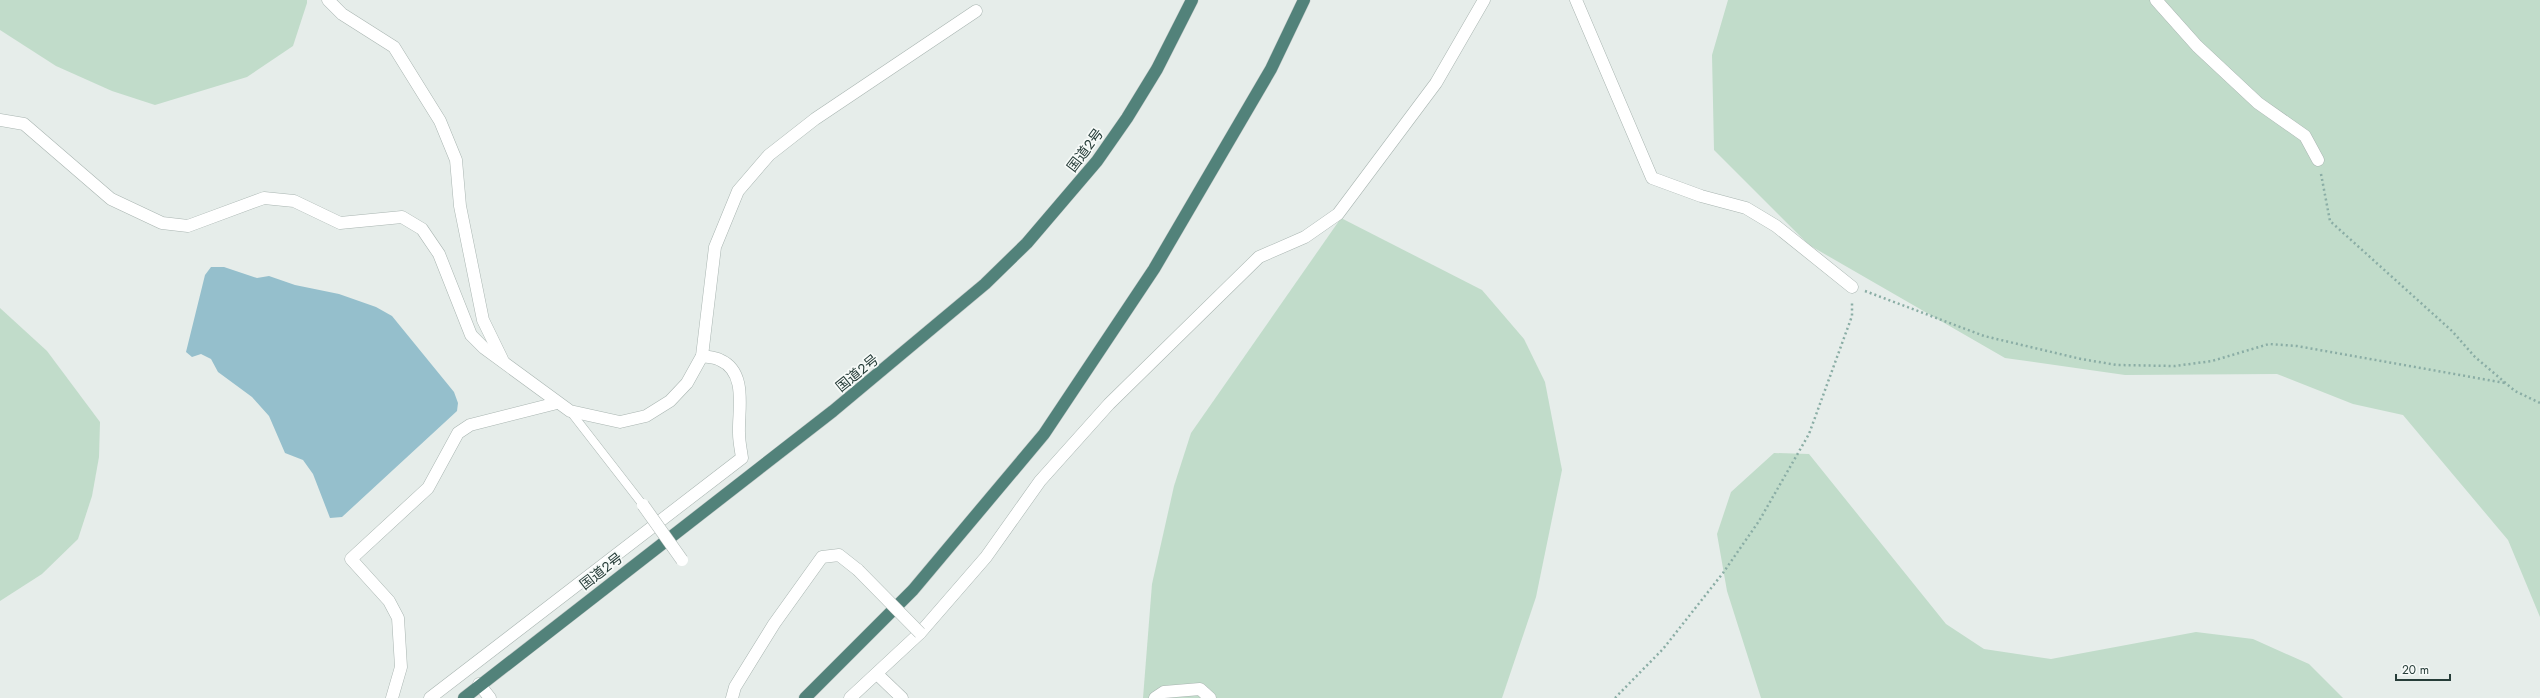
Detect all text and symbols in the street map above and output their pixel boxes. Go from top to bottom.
street label: 国道2号 [1062,124,1108,176]
street label: 国道2号 [831,350,883,396]
street label: 国道2号 [575,548,627,594]
scale bar [2396,656,2450,682]
text: 20 m [2402,661,2429,679]

